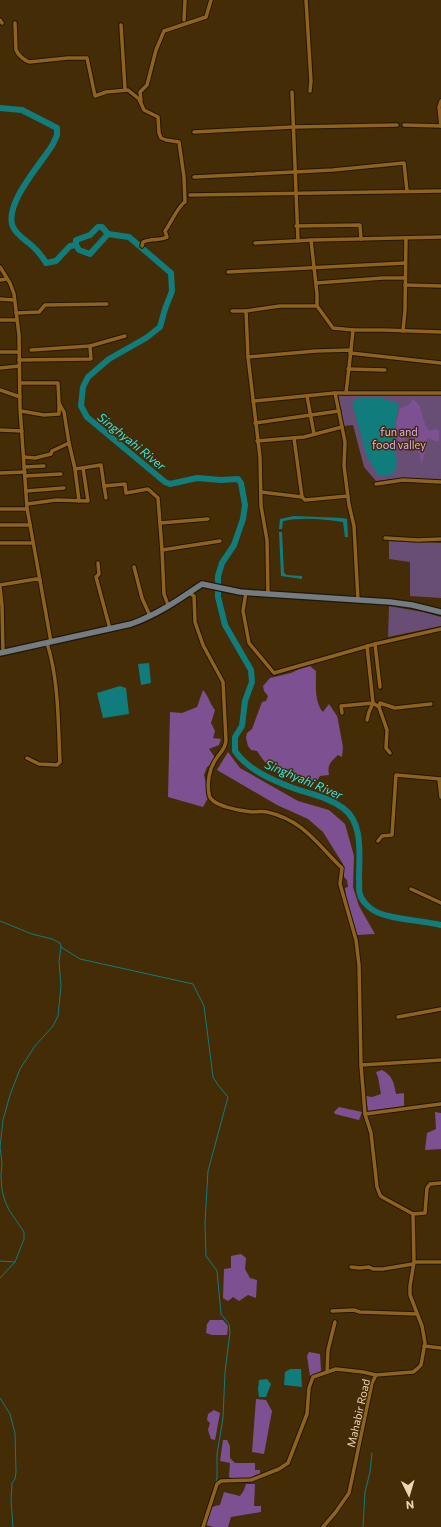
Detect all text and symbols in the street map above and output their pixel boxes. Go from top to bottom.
water label: Singhyahi River [95,409,170,473]
park label: fun and food valley [372,425,426,451]
water label: Singhyahi River [263,756,346,802]
street label: Mahabir Road [344,1378,372,1448]
north arrow [389,1475,429,1515]
text: N [405,1499,415,1512]

